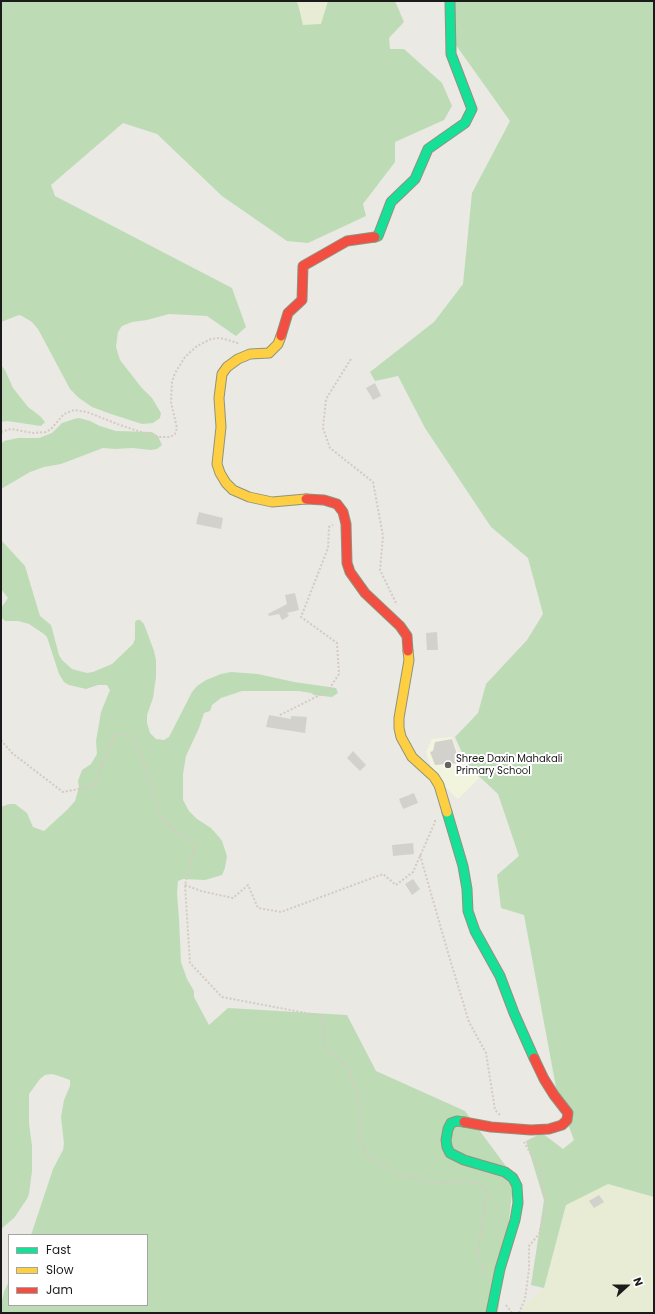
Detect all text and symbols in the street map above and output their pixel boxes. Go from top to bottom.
place label: Shree Daxin Mahakali Primary School [456,753,563,776]
marker: Shree Daxin Mahakali Primary School [443,760,453,770]
legend [8,1234,148,1306]
text: Fast [46,1241,71,1258]
text: Slow [46,1261,74,1278]
north arrow [607,1266,647,1306]
text: N [629,1275,647,1288]
text: Jam [46,1281,73,1298]

